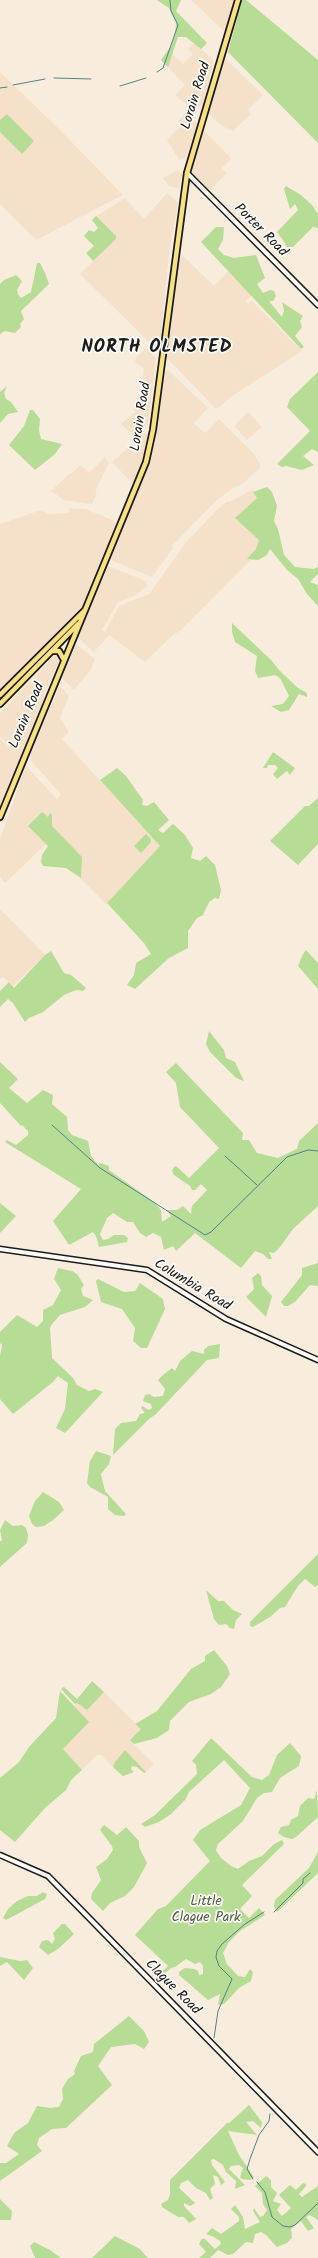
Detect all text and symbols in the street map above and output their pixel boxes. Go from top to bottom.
street label: Lorain Road [179,60,215,132]
street label: Porter Road [230,201,290,261]
district label: NORTH OLMSTED [82,338,232,360]
street label: Lorain Road [128,381,156,453]
street label: Lorain Road [7,681,49,751]
street label: Columbia Road [150,1256,234,1316]
park label: Little Clague Park [171,1895,241,1928]
street label: Clague Road [141,1957,203,2019]

